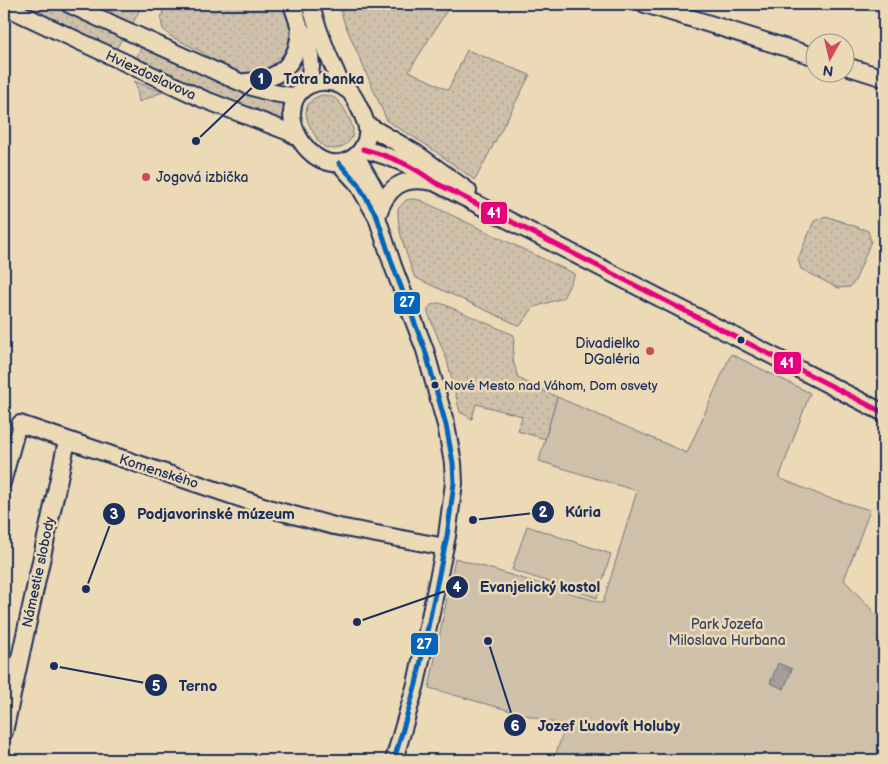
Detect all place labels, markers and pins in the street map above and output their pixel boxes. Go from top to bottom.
callout: Tatra banka [249,64,375,94]
place label: Jogová izbička [156,169,248,186]
marker: Jogová izbička [140,171,152,183]
place label: Divadielko DGaléria [575,335,640,368]
unlabelled marker [736,335,746,345]
marker: Divadielko DGaléria [644,345,656,357]
place label: Nové Mesto nad Váhom, Dom osvety [444,378,658,394]
marker: Nové Mesto nad Váhom, Dom osvety [430,380,440,390]
callout: Kúria [530,497,611,527]
callout: Podjavorinské múzeum [102,499,305,529]
callout: Evanjelický kostol [445,572,611,602]
callout: Terno [144,670,227,700]
callout: Jozef Ľudovít Holuby [503,710,690,740]

